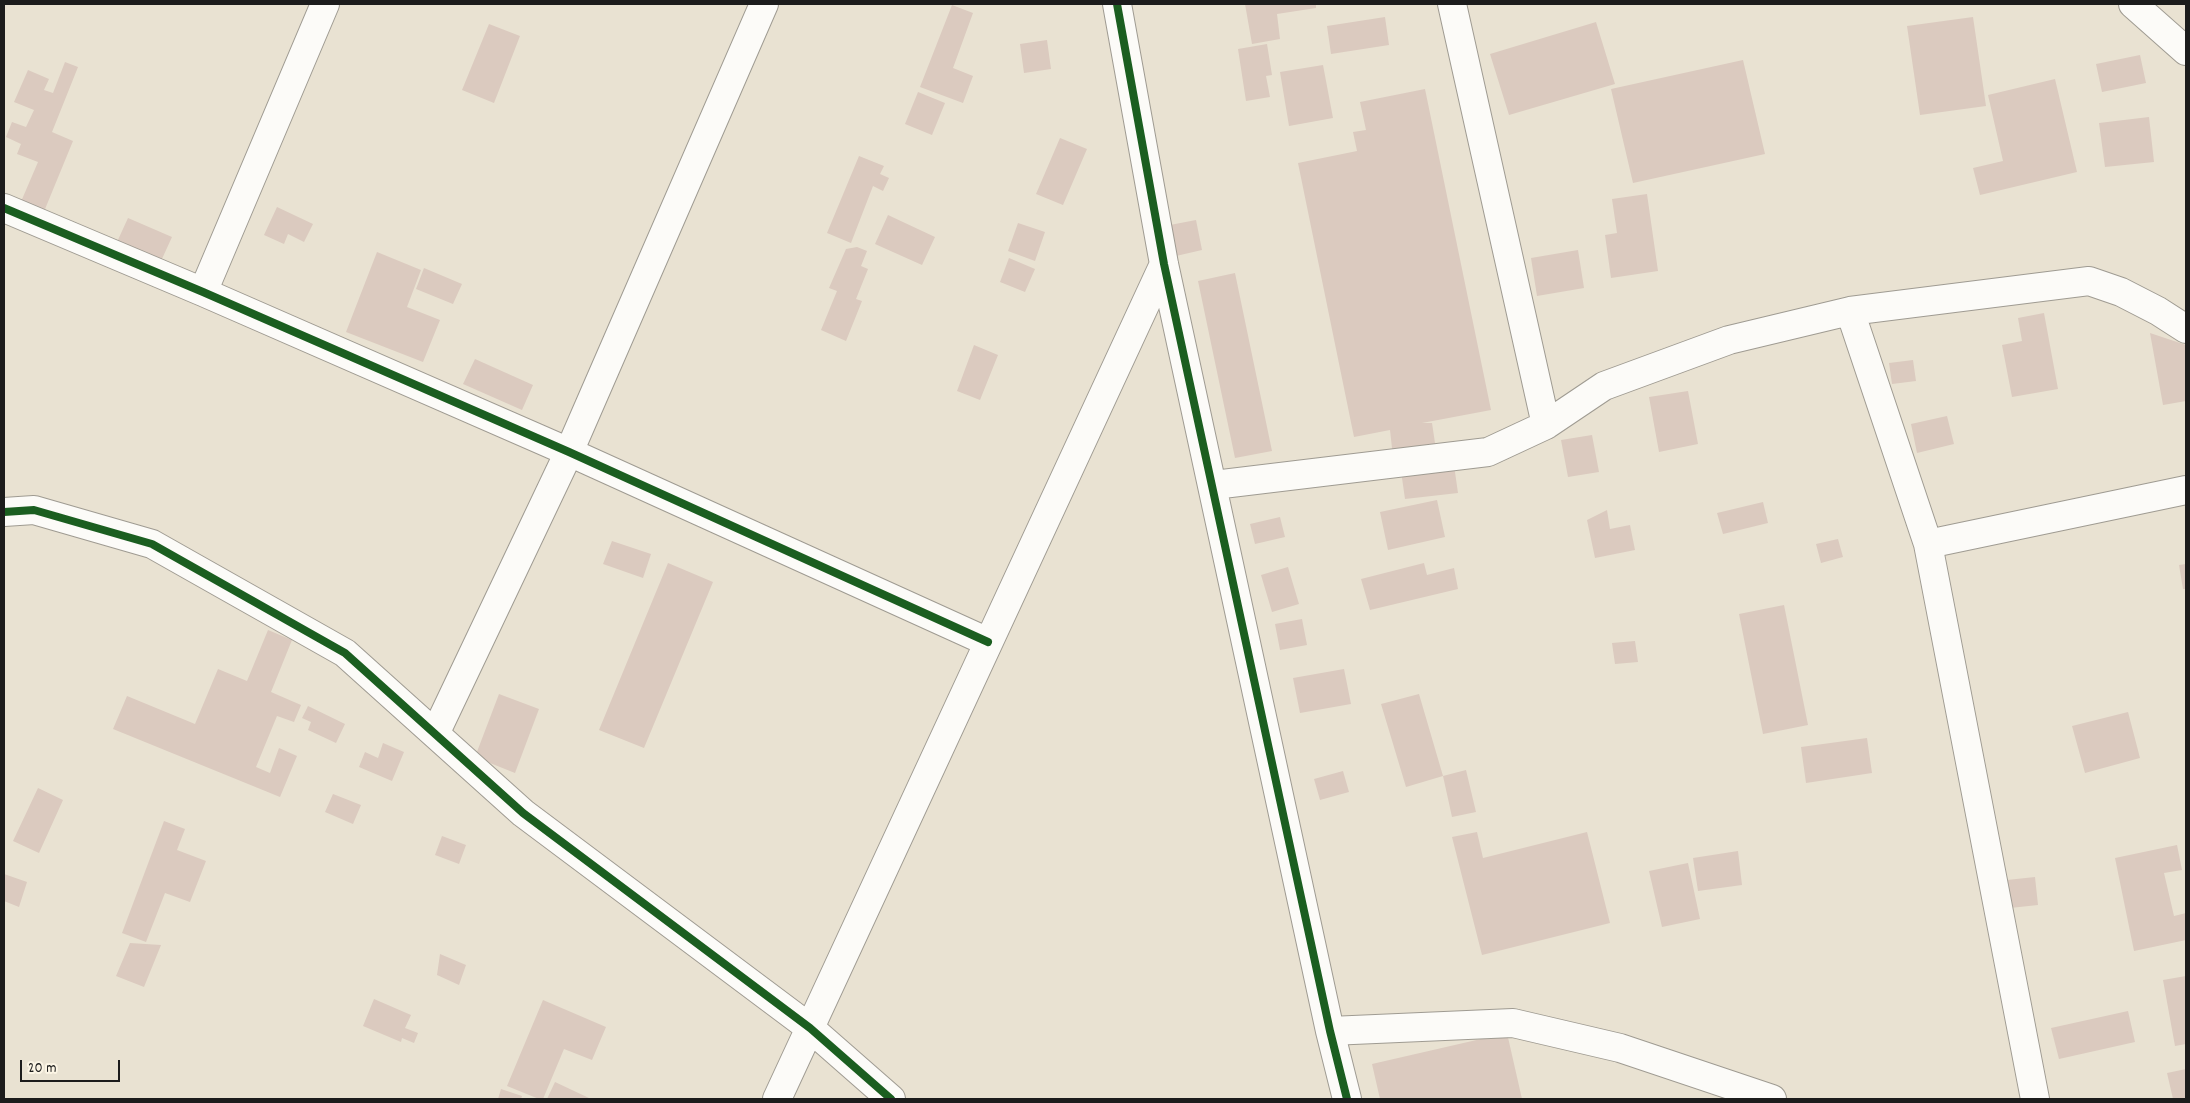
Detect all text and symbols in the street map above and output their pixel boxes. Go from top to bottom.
scale bar [22,1050,122,1082]
text: 20 m [28,1058,56,1080]

